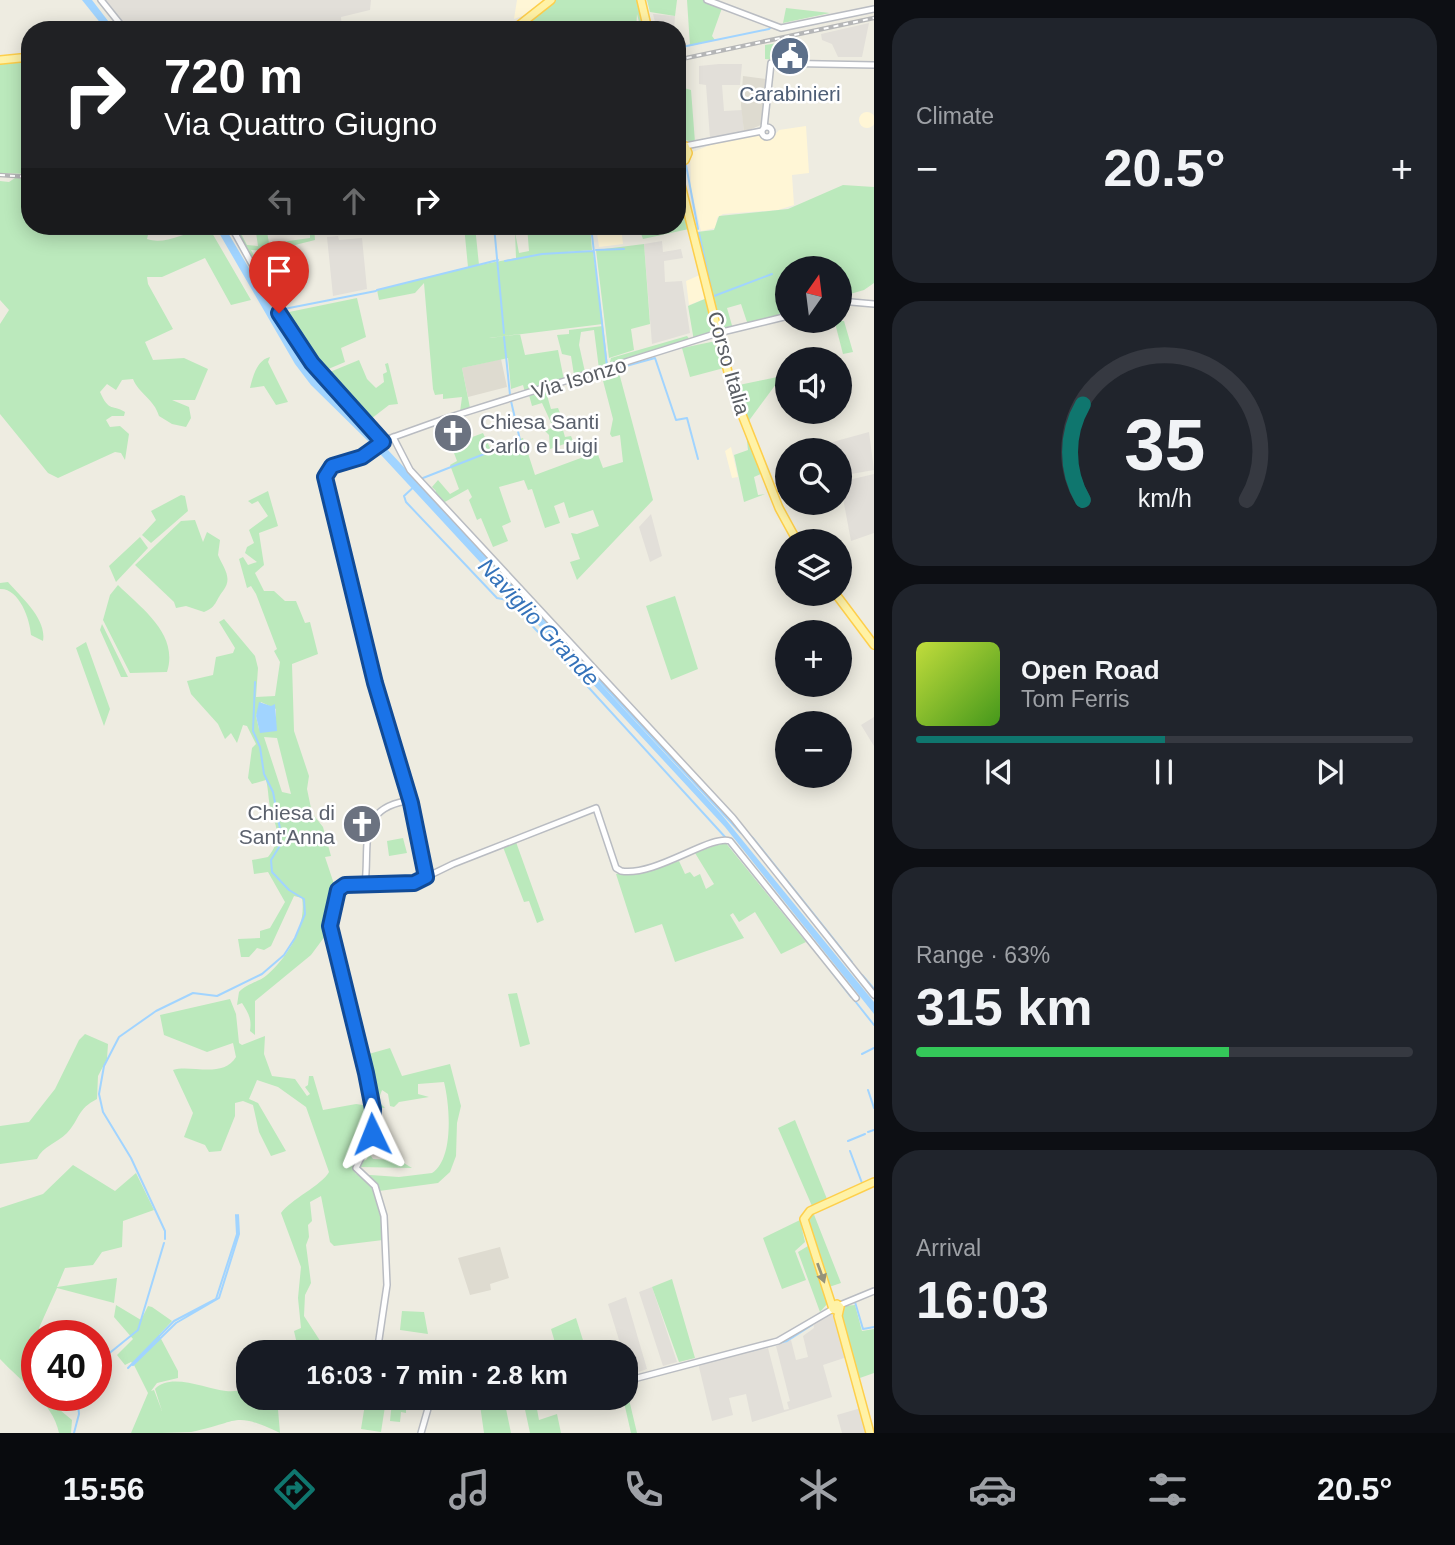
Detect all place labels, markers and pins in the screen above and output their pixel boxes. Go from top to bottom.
public building icon: Carabinieri [769,35,811,77]
place label: Carabinieri [739,82,841,105]
pin [249,241,309,313]
place label: Chiesa Santi Carlo e Luigi [480,410,599,457]
church icon: Chiesa Santi Carlo e Luigi [432,412,474,454]
place label: Chiesa di Sant'Anna [239,801,335,848]
church icon: Chiesa di Sant'Anna [341,803,383,845]

